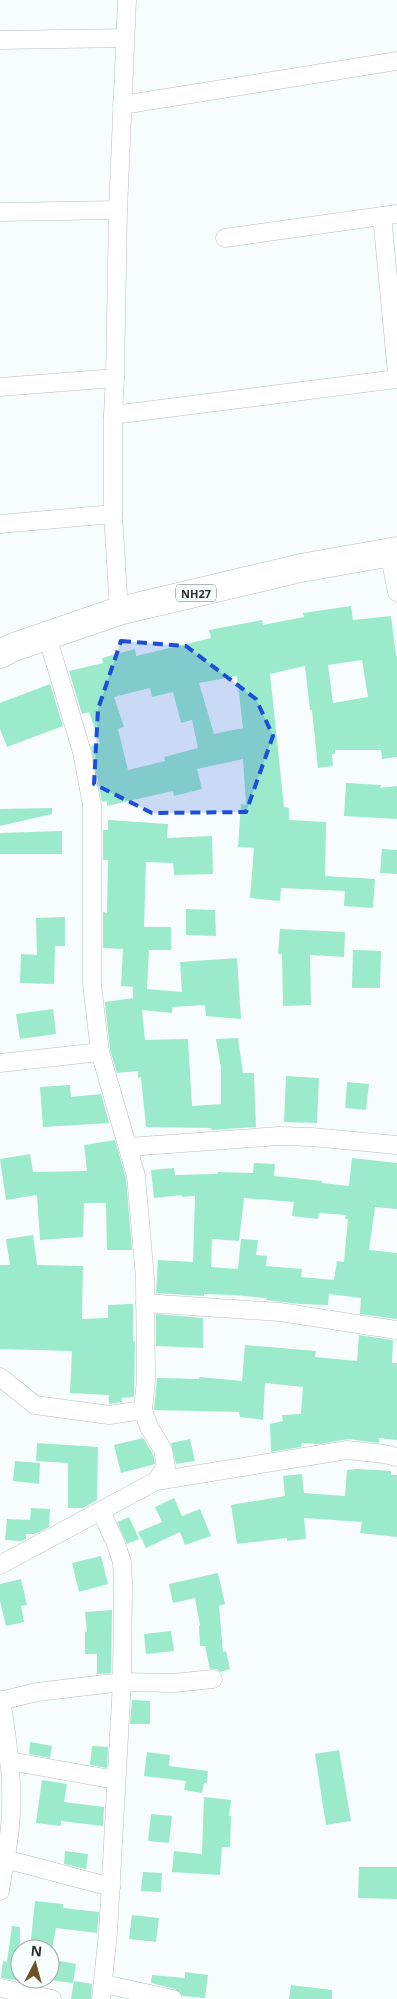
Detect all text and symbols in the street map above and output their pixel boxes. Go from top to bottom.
road number: NH27 [176,584,216,602]
north arrow [10,1939,60,1989]
text: N [30,1941,43,1961]

